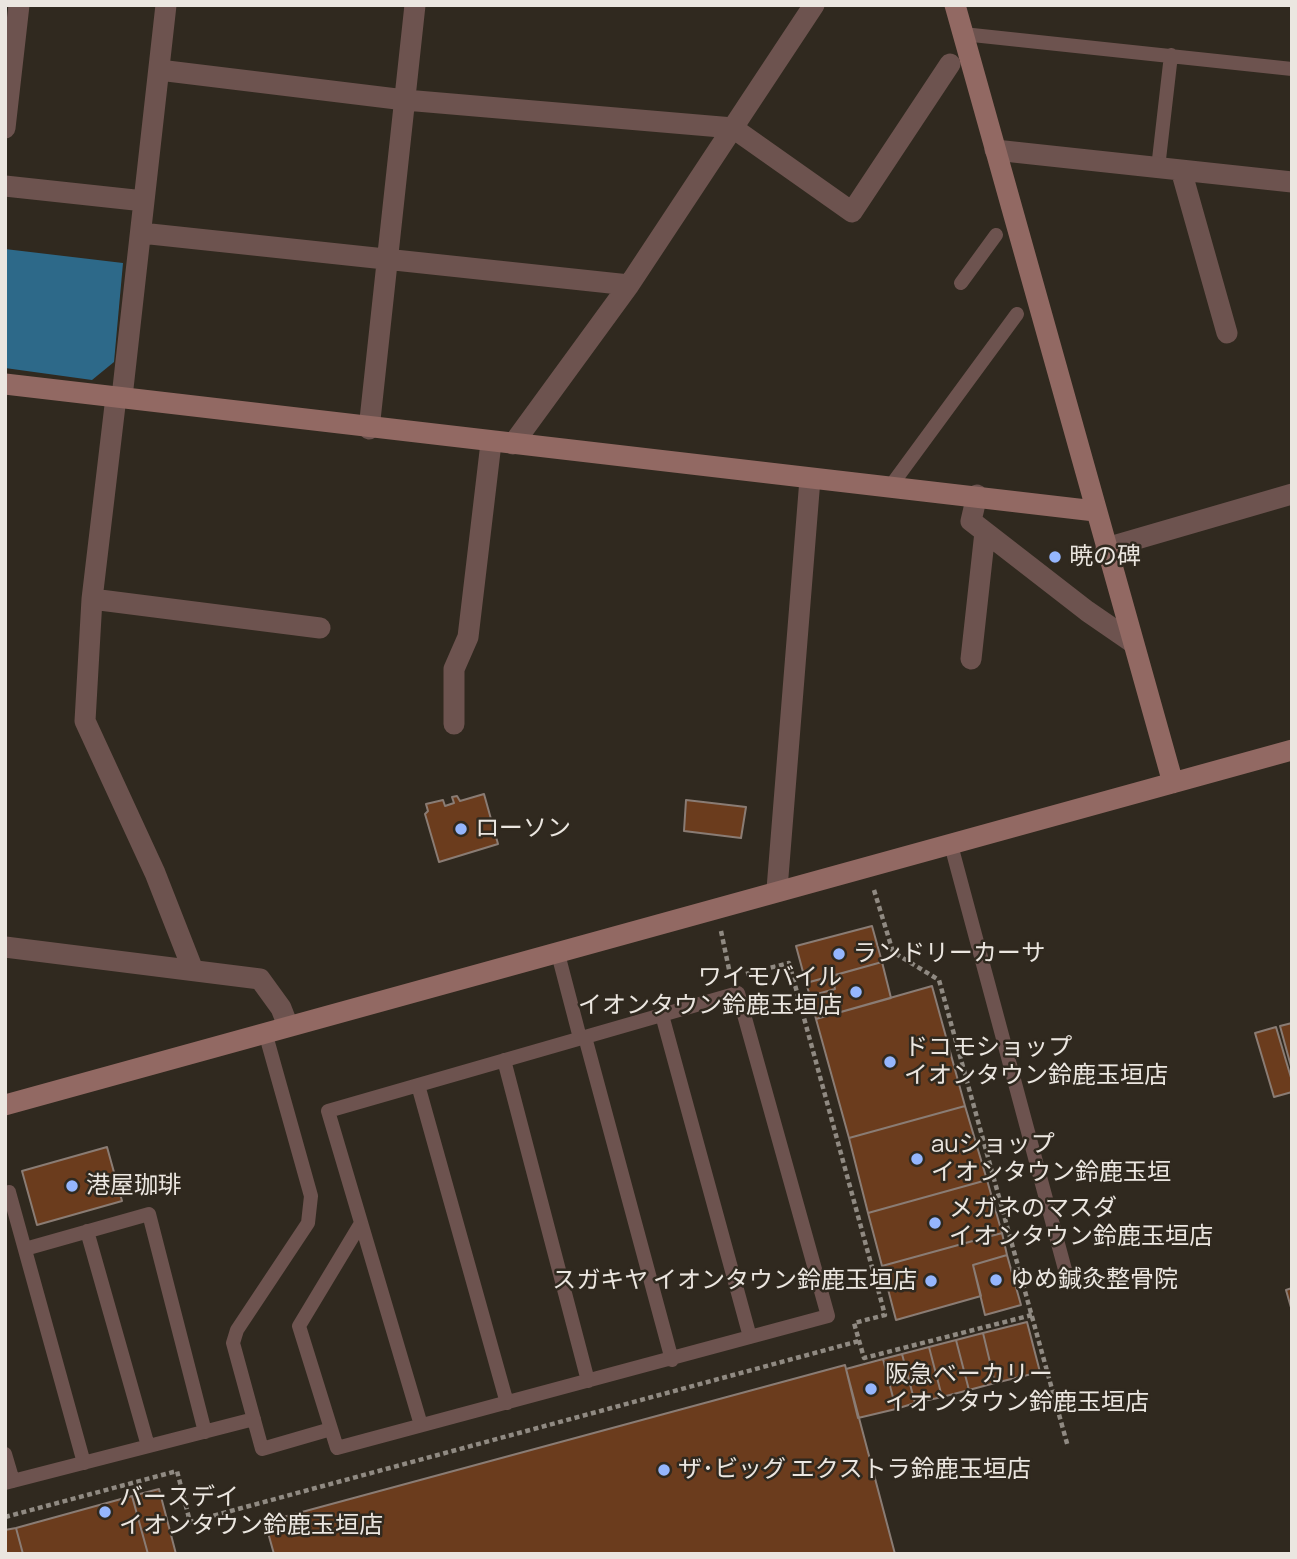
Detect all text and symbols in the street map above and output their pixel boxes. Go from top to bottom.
place label: 暁の碑 [1069,543,1141,571]
marker: 暁の碑 [1047,549,1063,565]
place label: ローソン [475,815,571,843]
marker: ローソン [453,821,469,837]
place label: ランドリーカーサ [853,940,1045,968]
marker: ランドリーカーサ [831,946,847,962]
place label: ワイモバイル イオンタウン鈴鹿玉垣店 [578,964,842,1020]
marker: ワイモバイル イオンタウン鈴鹿玉垣店 [848,984,864,1000]
place label: ドコモショップ イオンタウン鈴鹿玉垣店 [904,1034,1168,1090]
marker: ドコモショップ イオンタウン鈴鹿玉垣店 [882,1054,898,1070]
place label: auショップ イオンタウン鈴鹿玉垣 [931,1131,1171,1187]
marker: auショップ イオンタウン鈴鹿玉垣 [909,1151,925,1167]
place label: 港屋珈琲 [86,1172,182,1200]
marker: 港屋珈琲 [64,1178,80,1194]
place label: メガネのマスダ イオンタウン鈴鹿玉垣店 [949,1195,1213,1251]
marker: メガネのマスダ イオンタウン鈴鹿玉垣店 [927,1215,943,1231]
place label: ゆめ鍼灸整骨院 [1010,1266,1178,1294]
place label: スガキヤ イオンタウン鈴鹿玉垣店 [552,1267,917,1295]
marker: ゆめ鍼灸整骨院 [988,1272,1004,1288]
marker: スガキヤ イオンタウン鈴鹿玉垣店 [923,1273,939,1289]
place label: 阪急ベーカリー イオンタウン鈴鹿玉垣店 [885,1361,1149,1417]
marker: 阪急ベーカリー イオンタウン鈴鹿玉垣店 [863,1381,879,1397]
place label: ザ･ビッグ エクストラ鈴鹿玉垣店 [678,1456,1031,1484]
marker: ザ･ビッグ エクストラ鈴鹿玉垣店 [656,1462,672,1478]
place label: バースデイ イオンタウン鈴鹿玉垣店 [119,1484,383,1540]
marker: バースデイ イオンタウン鈴鹿玉垣店 [97,1504,113,1520]

